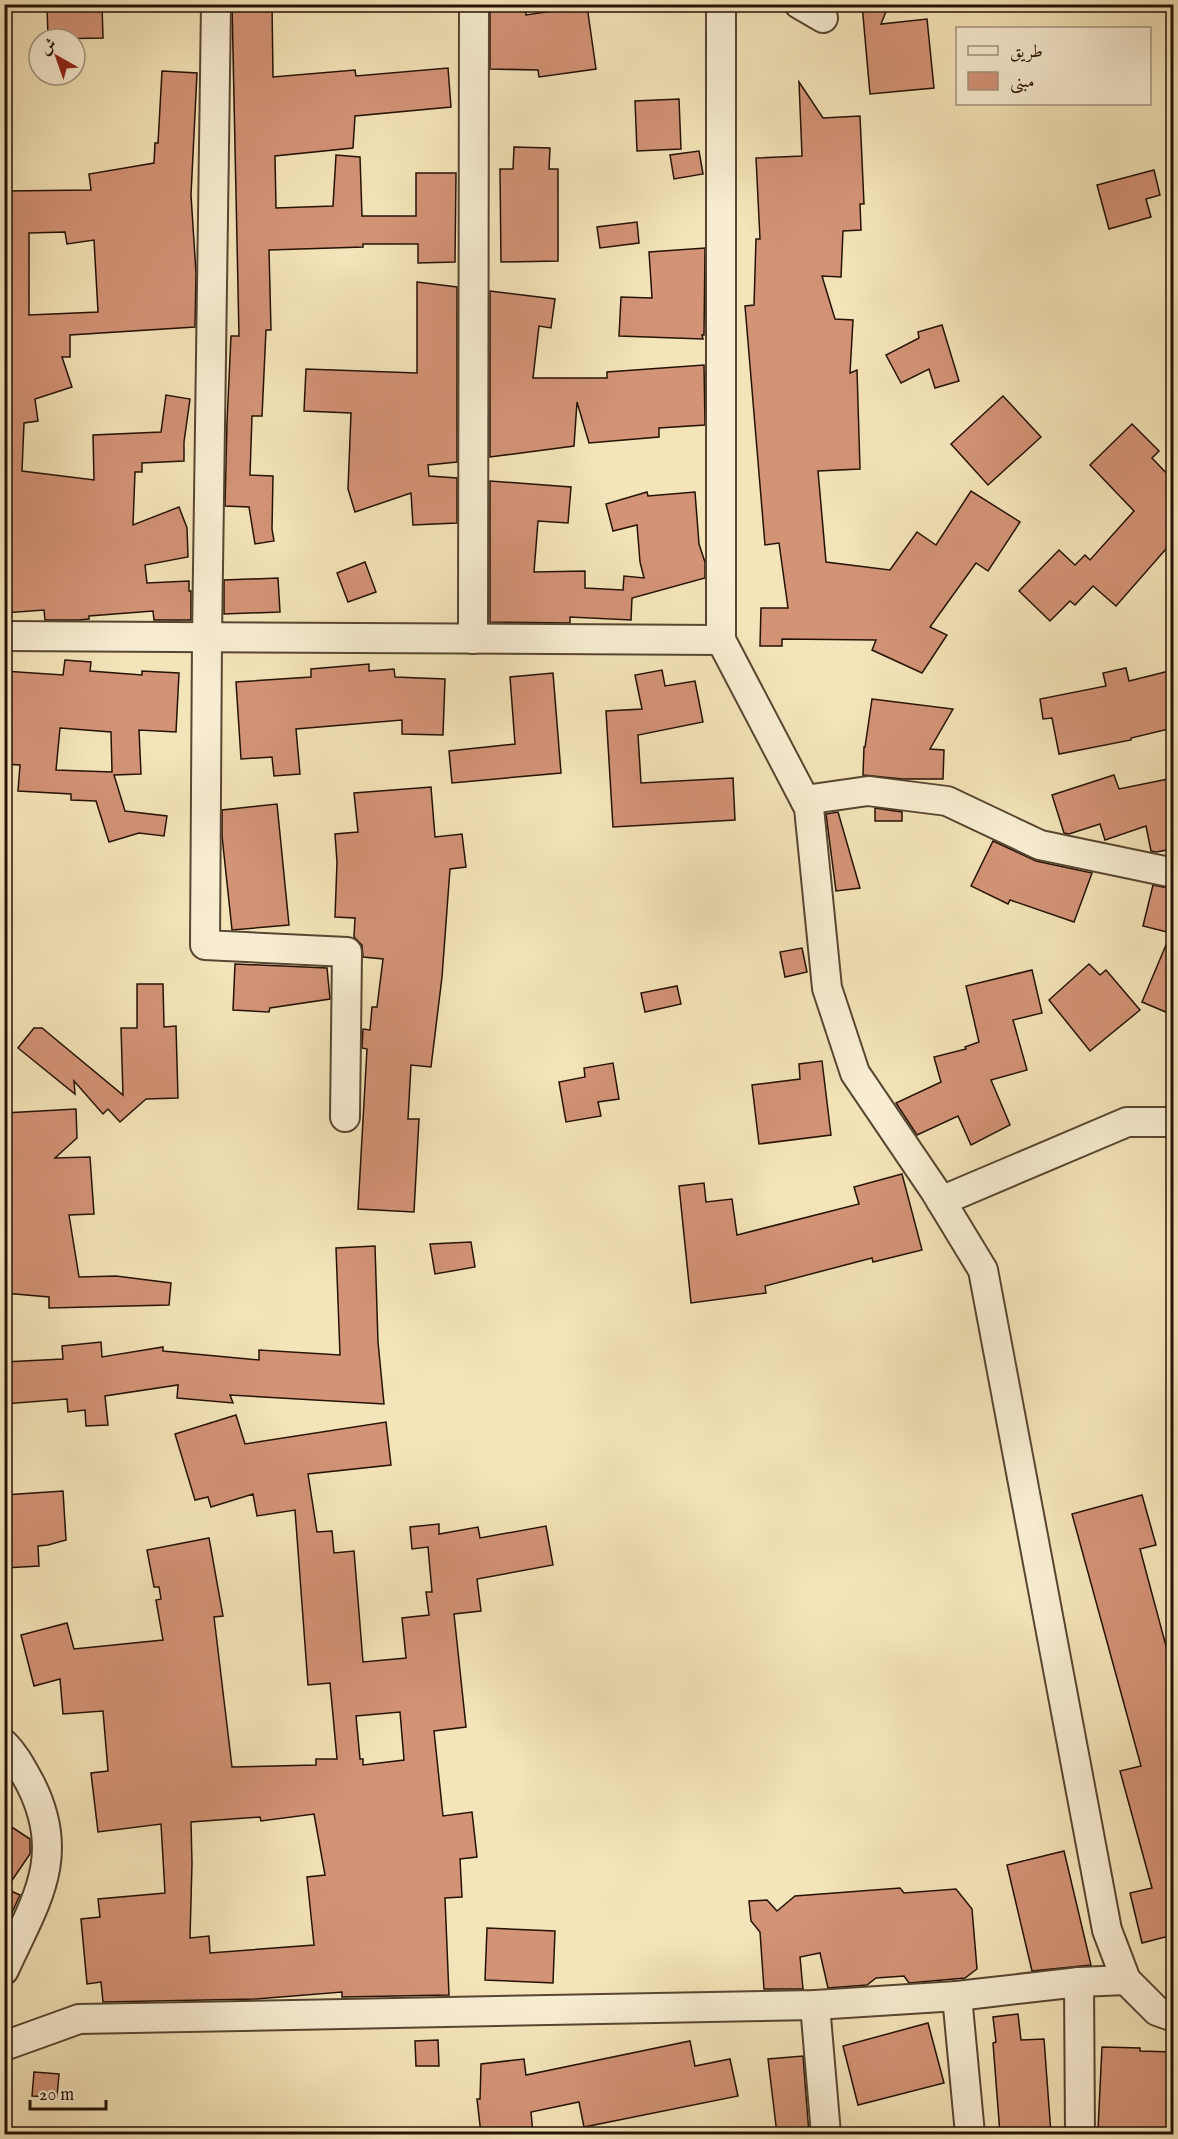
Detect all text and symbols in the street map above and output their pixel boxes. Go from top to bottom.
north arrow [27,27,87,87]
legend [956,27,1151,105]
text: ش [36,34,61,60]
text: طريق [1010,41,1043,64]
text: مبنى [1010,71,1035,94]
scale bar [30,2073,106,2111]
text: 20 m [39,2084,74,2107]

